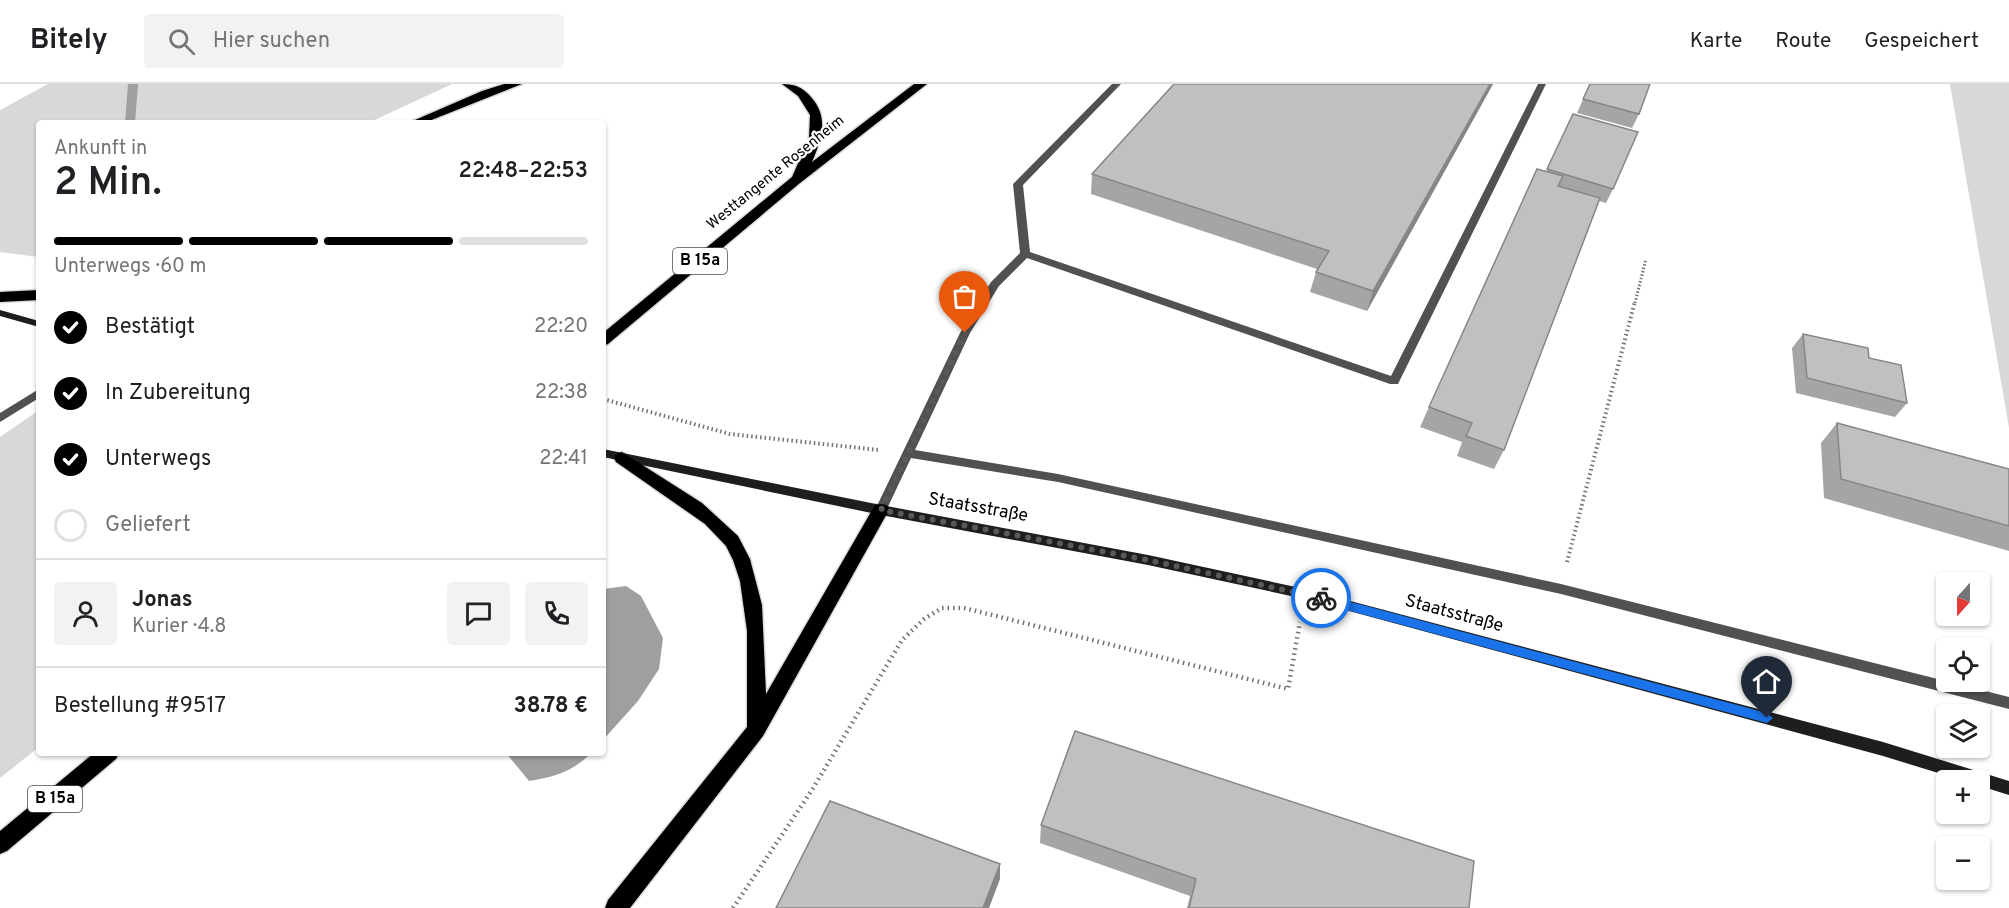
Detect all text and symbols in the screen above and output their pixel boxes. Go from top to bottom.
search box [144,14,564,68]
text: Bitely [30,23,108,59]
icon: search [165,25,198,58]
text: Hier suchen [213,28,330,55]
text: Karte [1690,28,1742,55]
text: Route [1775,28,1831,55]
text: Gespeichert [1864,28,1979,55]
street label: Westtangente Rosenheim [703,112,849,234]
text: Ankunft in [54,136,147,162]
text: 22:48–22:53 [458,158,588,185]
text: 2 Min. [54,160,162,209]
road number: B 15a [673,248,727,274]
text: Unterwegs · 60 m [54,254,207,280]
pin [939,271,990,333]
icon: bag [948,280,981,313]
icon: check [54,311,87,344]
text: Bestätigt [105,314,195,341]
text: 22:20 [534,314,588,340]
icon: check [54,377,87,410]
text: In Zubereitung [105,380,251,407]
text: 22:38 [535,380,588,406]
icon: check [54,443,87,476]
text: Unterwegs [105,446,211,473]
text: 22:41 [539,446,588,472]
street label: Staatsstraße [926,488,1030,528]
text: Geliefert [105,512,191,539]
courier [1291,568,1351,628]
north arrow [1936,572,1990,626]
map controls [1936,572,1990,890]
button: person [54,582,117,645]
button: chat [447,582,510,645]
button: phone [525,582,588,645]
icon: bike [1305,582,1338,615]
text: Jonas [132,587,193,614]
street label: Staatsstraße [1402,590,1506,638]
text: Kurier · 4.8 [132,614,227,640]
button: locate [1936,638,1990,692]
pin [1741,656,1792,718]
icon: home [1750,665,1783,698]
text: Bestellung #9517 [54,693,226,720]
text: 38.78 € [514,693,588,720]
button: layers [1936,704,1990,758]
button: + [1936,770,1990,824]
road number: B 15a [28,786,82,812]
button: − [1936,836,1990,890]

